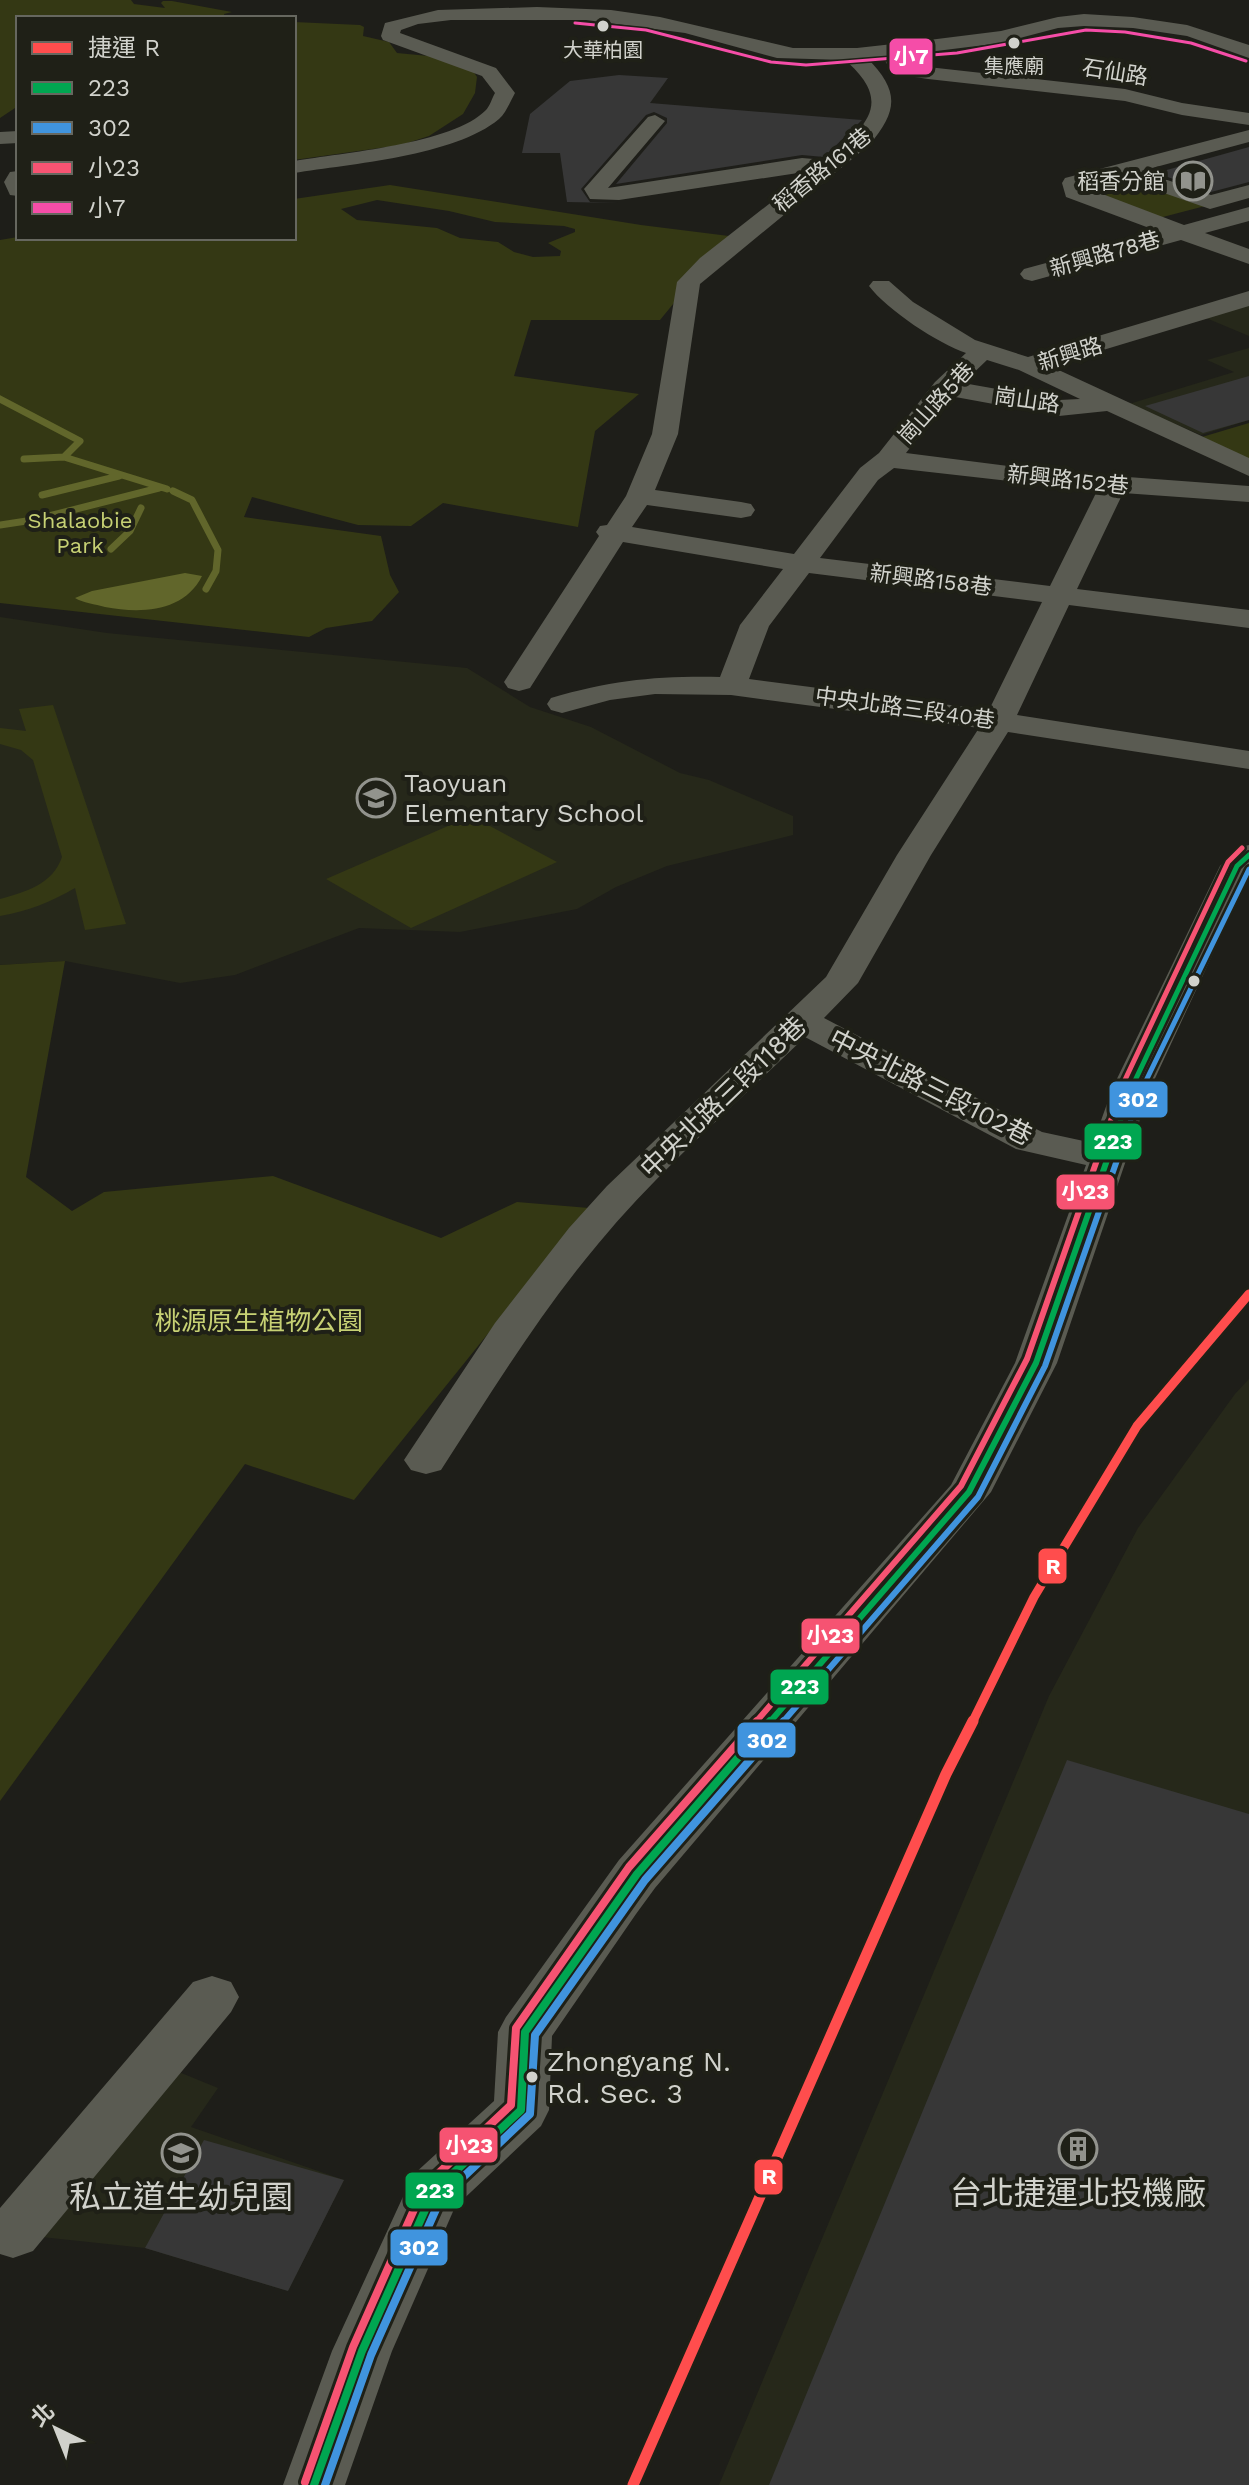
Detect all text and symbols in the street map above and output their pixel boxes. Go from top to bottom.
legend [16,16,296,240]
marker: 大華柏園 [595,18,611,34]
text: 捷運 R [88,34,160,62]
marker: 集應廟 [1006,35,1022,51]
line badge: 小7 [888,37,934,76]
place label: 大華柏園 [563,38,643,62]
text: 小7 [893,44,929,69]
place label: 集應廟 [984,54,1044,78]
street label: 石仙路 [1080,54,1150,90]
text: 223 [88,74,130,102]
text: 302 [88,114,131,142]
street label: 稻香路161巷 [768,123,876,217]
text: 小23 [88,154,140,182]
library icon: 稻香分館 [1172,160,1214,202]
place label: 稻香分館 [1077,169,1165,194]
text: 小7 [88,194,125,222]
street label: 新興路78巷 [1047,226,1163,282]
street label: 新興路 [1035,332,1105,376]
street label: 崗山路5巷 [893,357,979,449]
street label: 崗山路 [993,383,1061,417]
street label: 新興路152巷 [1006,461,1130,499]
park label: Shalaobie Park [28,508,132,558]
street label: 新興路158巷 [868,560,994,600]
street label: 中央北路三段40巷 [814,683,996,733]
place label: Taoyuan Elementary School [404,768,644,828]
school or university icon: Taoyuan Elementary School [355,777,397,819]
unlabelled marker [1186,973,1202,989]
street label: 中央北路三段118巷 [634,1010,812,1184]
street label: 中央北路三段102巷 [825,1023,1037,1151]
line badge: 302 [1108,1080,1169,1119]
text: 302 [1118,1087,1158,1112]
line badge: 223 [1083,1122,1143,1161]
text: 223 [1093,1129,1133,1154]
line badge: 小23 [1055,1173,1116,1211]
text: 小23 [1061,1179,1109,1204]
park label: 桃源原生植物公園 [155,1306,363,1336]
line badge: R [1037,1547,1068,1585]
text: R [1045,1554,1061,1579]
line badge: 小23 [800,1617,861,1655]
text: 小23 [806,1623,854,1648]
line badge: 223 [769,1668,830,1706]
text: 223 [780,1674,820,1699]
line badge: 302 [736,1721,797,1759]
text: 302 [747,1728,787,1753]
place label: Zhongyang N. Rd. Sec. 3 [547,2045,731,2110]
marker: Zhongyang N. Rd. Sec. 3 [524,2069,540,2085]
line badge: 小23 [438,2126,499,2164]
building icon: 台北捷運北投機廠 [1057,2128,1099,2170]
school or university icon: 私立道生幼兒園 [160,2132,202,2174]
text: 小23 [445,2133,493,2158]
line badge: R [753,2158,784,2196]
text: R [761,2164,777,2189]
line badge: 223 [404,2171,465,2210]
place label: 台北捷運北投機廠 [950,2174,1206,2212]
place label: 私立道生幼兒園 [69,2178,293,2216]
text: 223 [415,2178,455,2203]
line badge: 302 [389,2228,449,2267]
text: 302 [399,2235,439,2260]
north arrow [16,2389,96,2469]
text: 北 [26,2398,59,2431]

